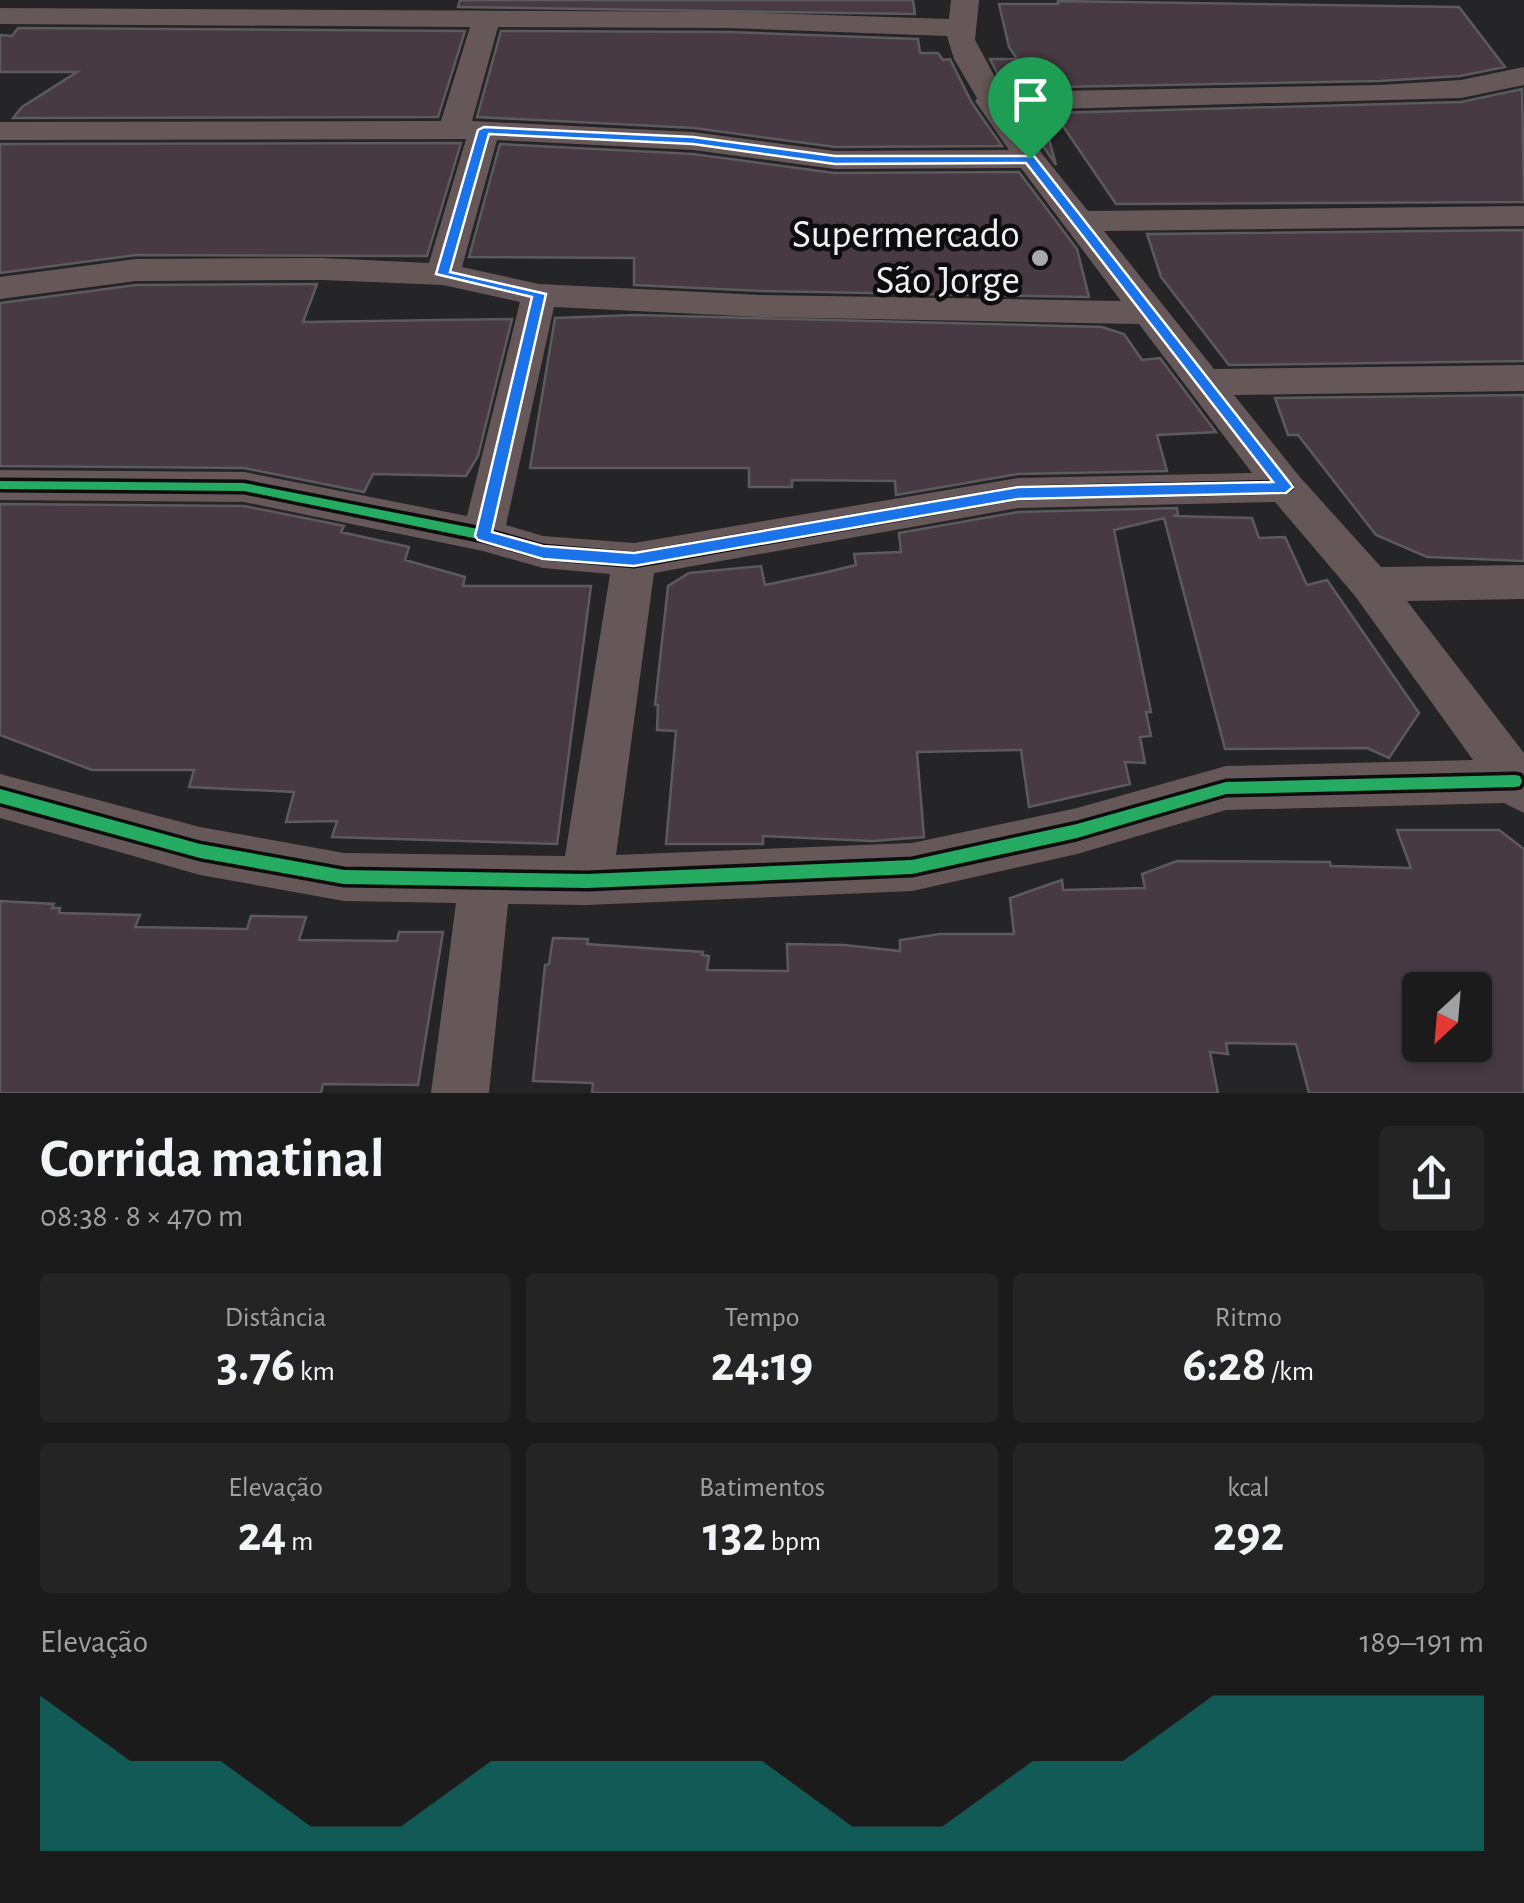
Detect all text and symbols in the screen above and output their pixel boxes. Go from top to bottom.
pin [988,57,1073,160]
icon: arrive [1003,72,1058,127]
place label: Supermercado São Jorge [792,215,1020,301]
marker: Supermercado São Jorge [1029,247,1051,269]
north arrow [1402,972,1492,1062]
map controls [1402,972,1492,1062]
button: share [1379,1126,1484,1231]
text: Corrida matinal [40,1132,385,1187]
text: 08:38 · 8 × 470 m [40,1200,243,1232]
text: Distância [225,1304,327,1332]
text: Tempo [724,1304,800,1332]
text: Ritmo [1215,1304,1282,1332]
text: 3.76 [216,1340,295,1390]
text: 24:19 [711,1340,813,1390]
text: 6:28 [1183,1340,1266,1390]
text: km [295,1358,335,1386]
text: /km [1266,1358,1314,1386]
text: Elevação [228,1474,323,1502]
text: Batimentos [699,1474,825,1502]
text: kcal [1227,1474,1270,1502]
text: 24 [238,1510,287,1560]
text: 132 [703,1510,766,1560]
text: 292 [1213,1510,1284,1560]
text: m [287,1528,314,1556]
text: bpm [766,1528,821,1556]
text: Elevação [40,1626,148,1658]
text: 189–191 m [1360,1626,1484,1658]

